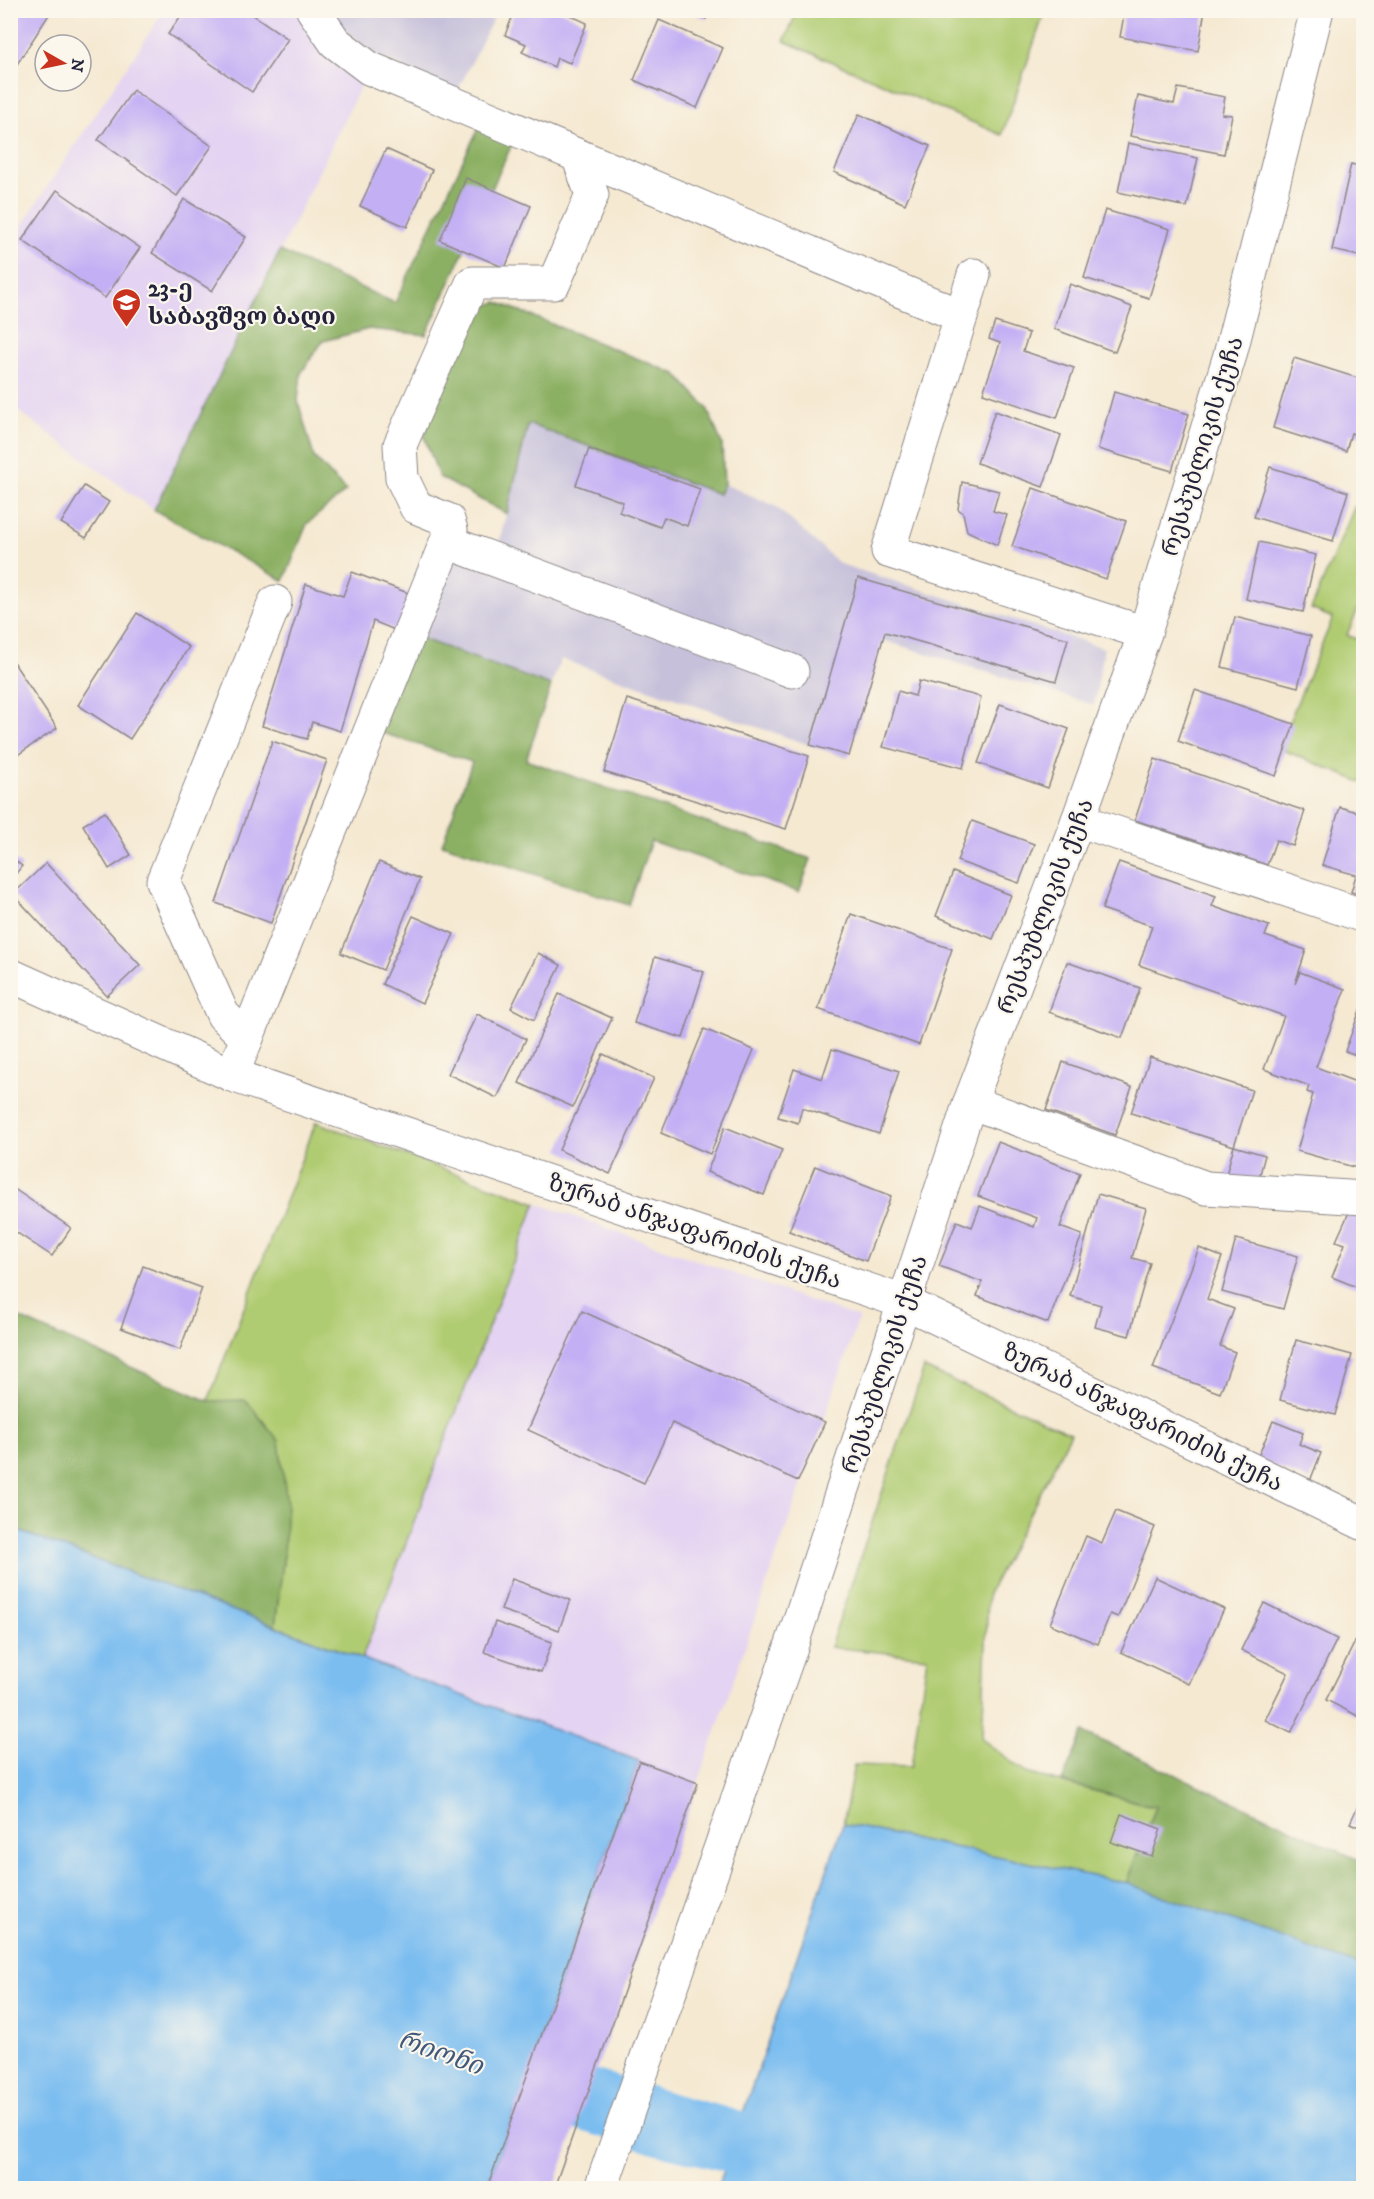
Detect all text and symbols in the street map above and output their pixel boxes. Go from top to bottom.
north arrow [33,33,93,93]
text: N [66,57,88,73]
place label: 23-ე საბავშვო ბაღი [148,274,336,332]
school or university icon: 23-ე საბავშვო ბაღი [111,286,143,328]
street label: რესპუბლიკის ქუჩა [1155,333,1251,560]
street label: რესპუბლიკის ქუჩა [991,794,1101,1018]
street label: ზურაბ ანჯაფარიძის ქუჩა [544,1168,845,1296]
street label: რესპუბლიკის ქუჩა [835,1251,934,1477]
street label: ზურაბ ანჯაფარიძის ქუჩა [998,1337,1288,1499]
water label: რიონი [394,2024,488,2084]

